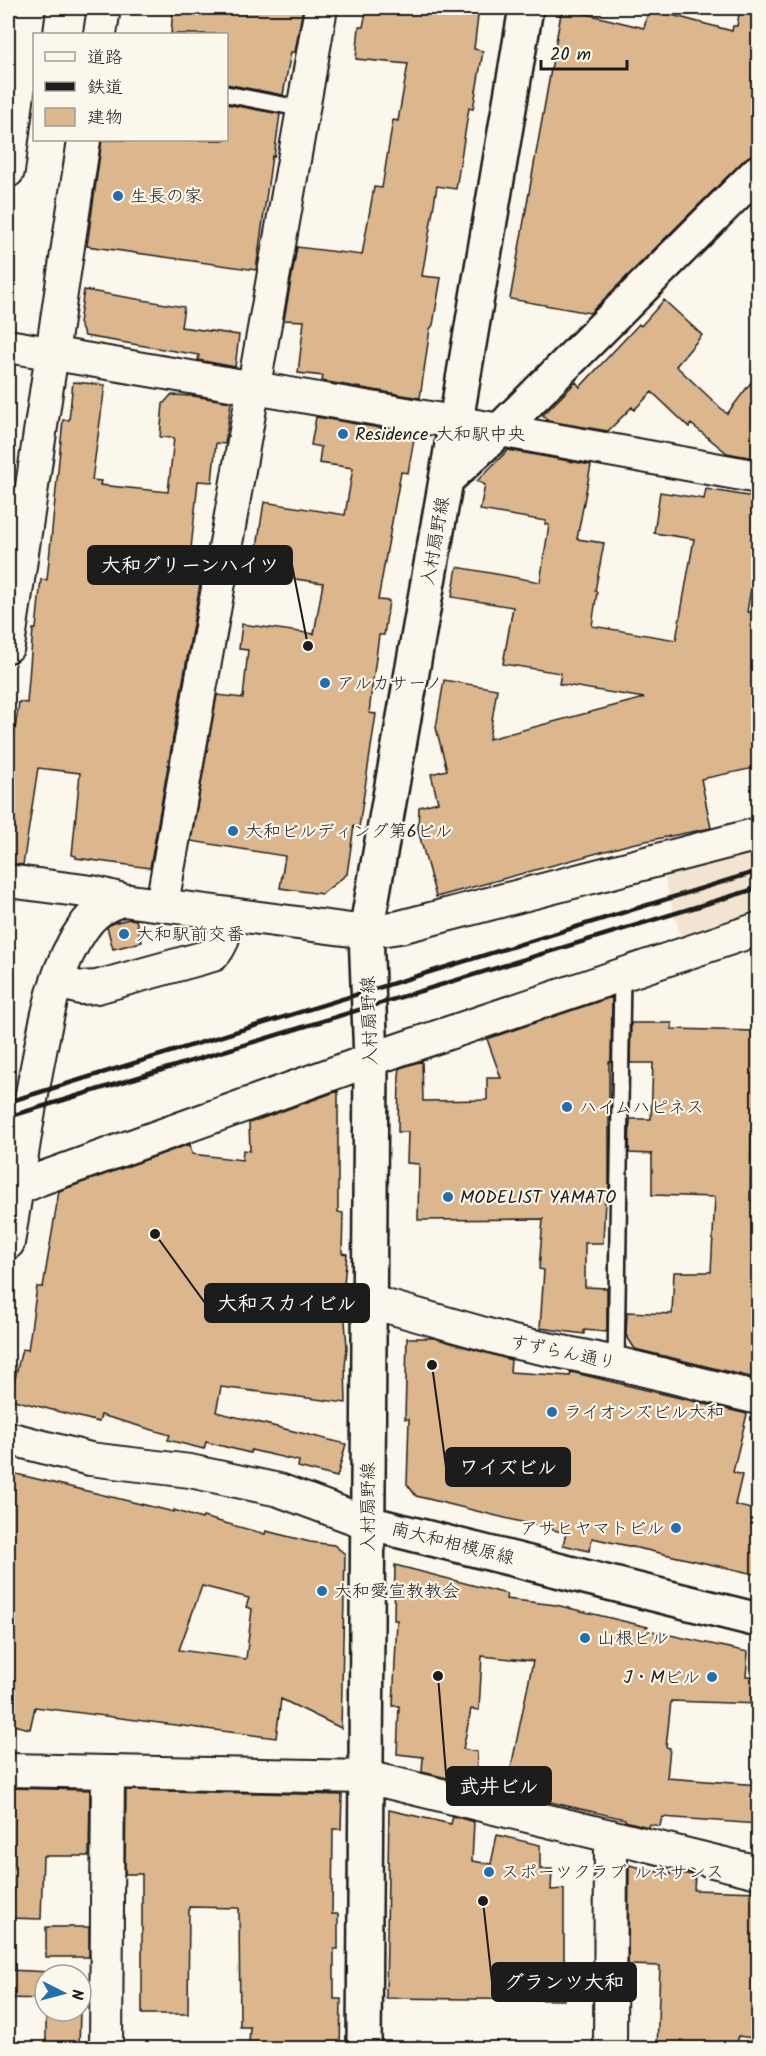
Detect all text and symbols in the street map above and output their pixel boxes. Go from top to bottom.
legend [33,33,228,141]
scale bar [541,33,626,71]
text: 20 m [550,41,591,70]
text: 道路 [87,44,123,73]
text: 鉄道 [87,74,123,103]
text: 建物 [87,104,123,133]
place label: 生長の家 [130,183,202,212]
marker: 生長の家 [111,189,125,203]
place label: Residence 大和駅中央 [355,421,526,450]
marker: Residence 大和駅中央 [336,427,350,441]
street label: 入村扇野線 [414,494,459,588]
callout: 大和グリーンハイツ [88,546,292,584]
text: 大和グリーンハイツ [101,551,279,583]
place label: アルカサーノ [337,670,442,699]
marker: アルカサーノ [318,676,332,690]
place label: 大和ビルディング第6ビル [245,818,452,847]
marker: 大和ビルディング第6ビル [226,824,240,838]
place label: 大和駅前交番 [136,921,244,950]
marker: 大和駅前交番 [117,927,131,941]
street label: 入村扇野線 [354,975,387,1066]
place label: ハイムハピネス [579,1094,704,1123]
marker: ハイムハピネス [560,1100,574,1114]
place label: MODELIST YAMATO [460,1184,616,1213]
marker: MODELIST YAMATO [441,1190,455,1204]
callout: 大和スカイビル [205,1284,369,1322]
text: 大和スカイビル [217,1289,357,1321]
street label: すずらん通り [507,1328,619,1379]
place label: ライオンズビル大和 [564,1399,724,1428]
marker: ライオンズビル大和 [545,1405,559,1419]
callout: ワイズビル [446,1448,570,1486]
text: ワイズビル [459,1453,557,1485]
street label: 入村扇野線 [355,1462,384,1552]
street label: 南大和相模原線 [388,1515,517,1574]
place label: アサヒヤマトビル [520,1515,664,1544]
marker: アサヒヤマトビル [669,1521,683,1535]
place label: 大和愛宣教教会 [334,1578,460,1607]
marker: 大和愛宣教教会 [315,1584,329,1598]
place label: 山根ビル [597,1625,669,1654]
marker: 山根ビル [578,1631,592,1645]
place label: J・Mビル [624,1664,700,1693]
marker: J・Mビル [705,1670,719,1684]
callout: 武井ビル [447,1767,551,1805]
text: 武井ビル [459,1772,539,1804]
place label: スポーツクラブ ルネサンス [501,1859,724,1888]
marker: スポーツクラブ ルネサンス [482,1865,496,1879]
north arrow [33,1963,93,2023]
callout: グランツ大和 [492,1963,636,2001]
text: グランツ大和 [504,1968,624,2000]
text: N [63,1988,89,2001]

